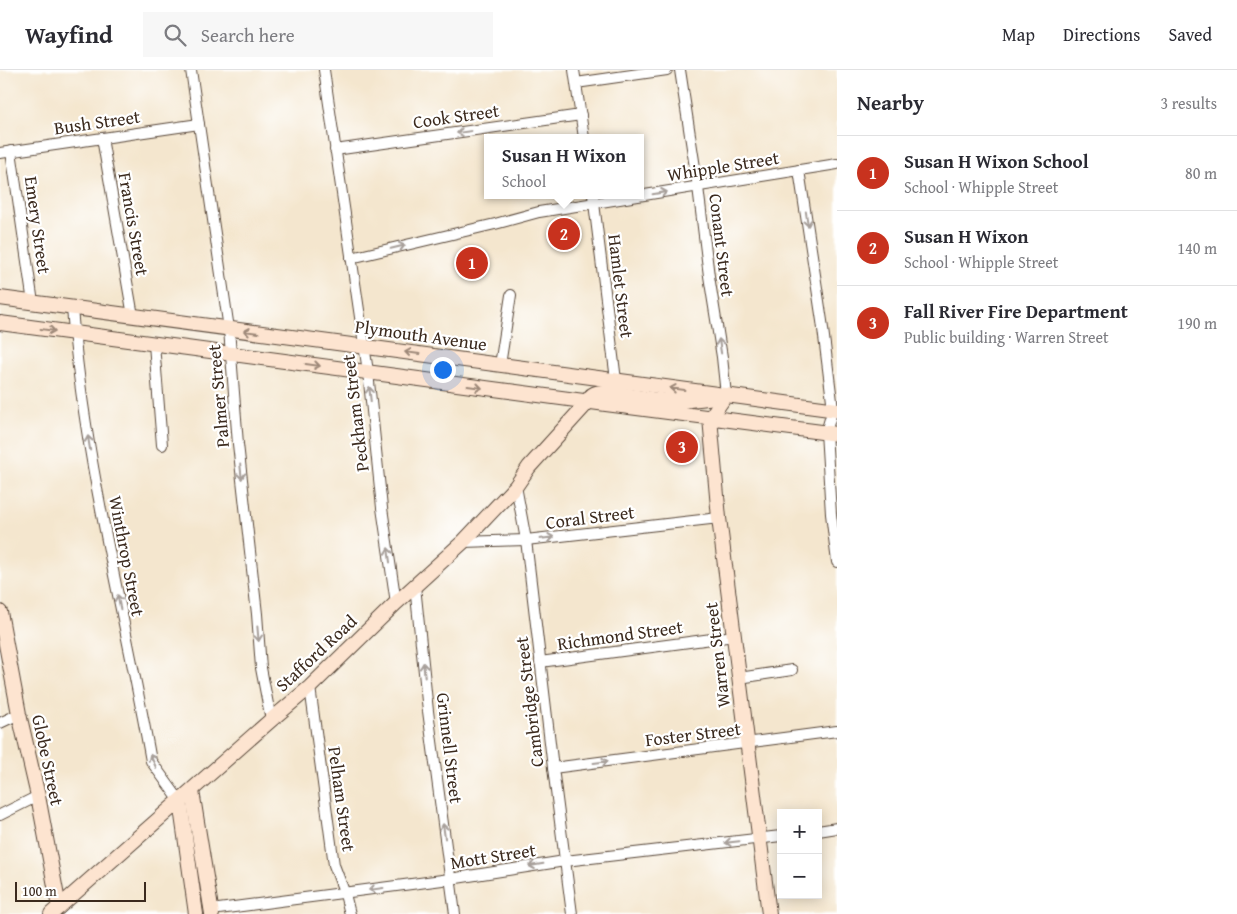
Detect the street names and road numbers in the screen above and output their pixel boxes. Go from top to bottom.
street label: Cook Street [411,97,501,135]
street label: Bush Street [52,103,142,141]
street label: Whipple Street [665,144,781,188]
street label: Francis Street [112,170,156,278]
street label: Emery Street [18,175,58,276]
street label: Conant Street [702,192,742,299]
street label: Hamlet Street [601,232,641,340]
street label: Plymouth Avenue [353,312,489,358]
street label: Palmer Street [200,343,236,449]
street label: Peckham Street [334,352,376,473]
street label: Winthrop Street [102,493,152,619]
street label: Coral Street [544,498,637,536]
street label: Warren Street [697,600,737,709]
street label: Stafford Road [269,608,363,698]
street label: Richmond Street [556,613,685,657]
street label: Cambridge Street [508,635,550,769]
street label: Grinnell Street [430,691,470,806]
street label: Globe Street [25,712,71,808]
street label: Foster Street [644,715,743,753]
street label: Pelham Street [321,745,363,854]
street label: Mott Street [448,836,538,876]

